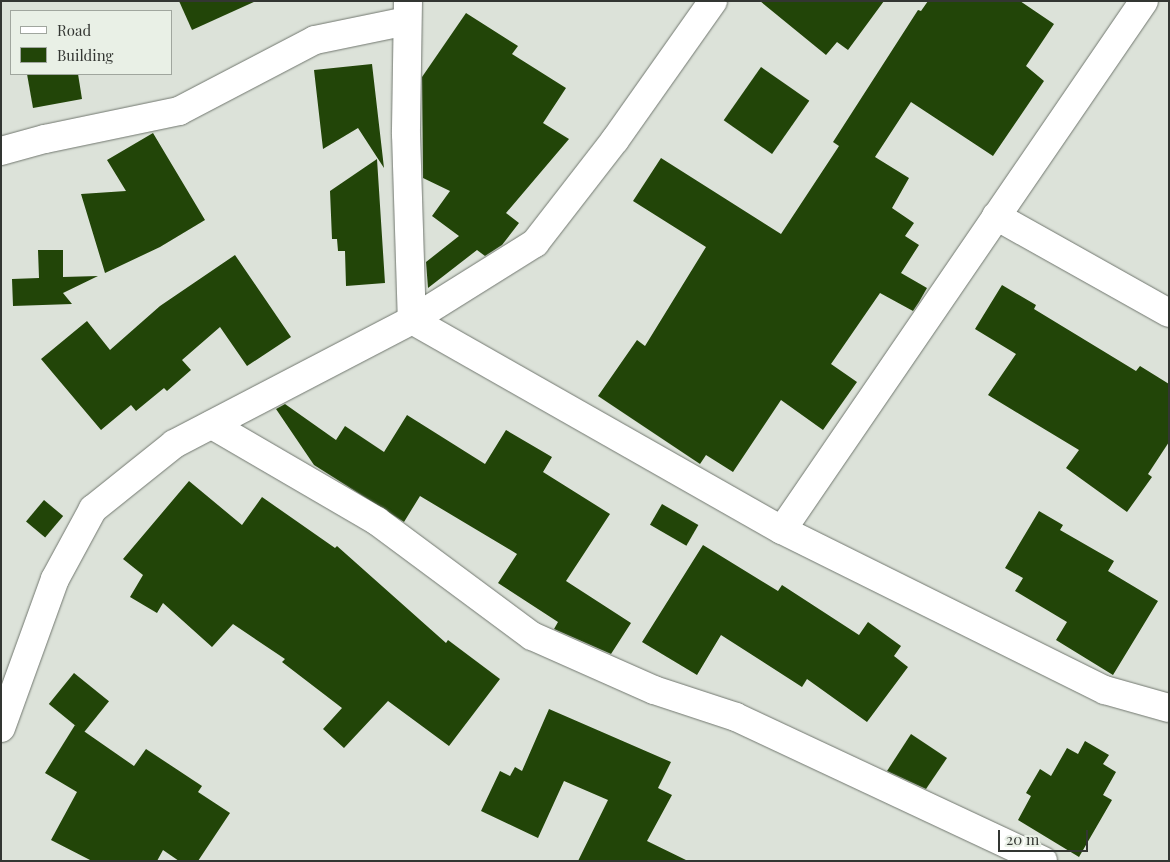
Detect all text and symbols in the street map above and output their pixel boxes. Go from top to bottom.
legend [10,10,172,75]
text: Road [57,20,91,40]
text: Building [57,45,113,65]
scale bar [1000,820,1090,852]
text: 20 m [1006,829,1039,849]

